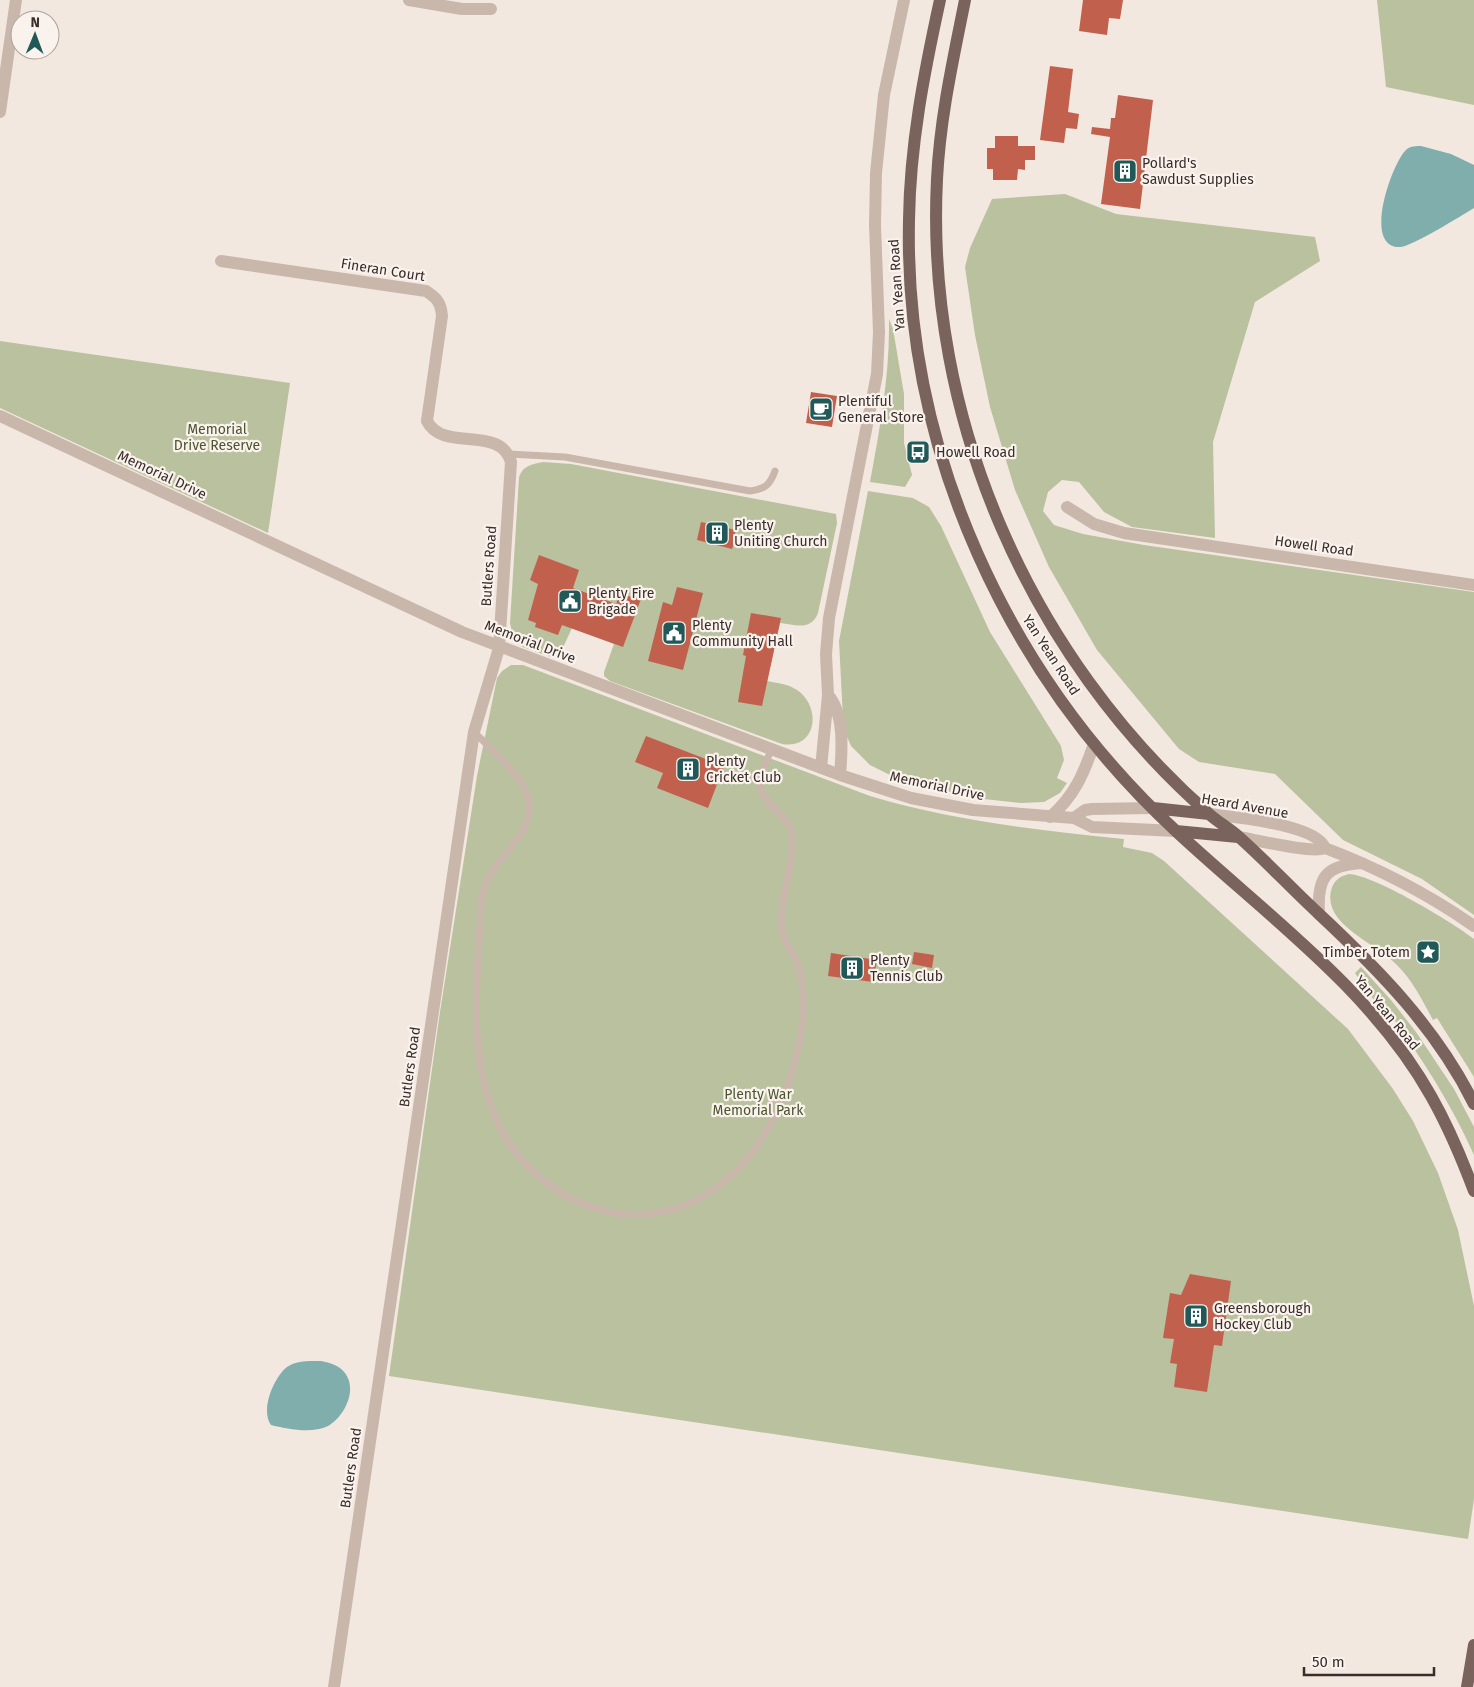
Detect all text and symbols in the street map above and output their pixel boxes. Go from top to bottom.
north arrow [10,10,60,60]
text: N [30,14,40,31]
place label: Pollard's Sawdust Supplies [1142,155,1254,188]
building icon: Pollard's Sawdust Supplies [1112,158,1138,184]
street label: Yan Yean Road [885,238,909,332]
street label: Fineran Court [340,255,427,285]
place label: Plentiful General Store [838,393,924,426]
cafe icon: Plentiful General Store [808,396,834,422]
park label: Memorial Drive Reserve [174,421,260,454]
bus stop icon: Howell Road [905,439,931,465]
place label: Howell Road [936,444,1016,461]
street label: Memorial Drive [115,447,209,503]
place label: Plenty Uniting Church [734,517,828,550]
building icon: Plenty Uniting Church [704,520,730,546]
street label: Butlers Road [478,525,500,607]
street label: Howell Road [1273,532,1355,560]
place label: Plenty Fire Brigade [588,585,654,618]
public building icon: Plenty Fire Brigade [557,588,583,614]
street label: Yan Yean Road [1019,612,1083,698]
street label: Memorial Drive [482,617,578,667]
place label: Plenty Community Hall [692,617,793,650]
public building icon: Plenty Community Hall [661,620,687,646]
place label: Plenty Cricket Club [706,753,781,786]
building icon: Plenty Cricket Club [675,756,701,782]
street label: Memorial Drive [888,768,986,804]
street label: Heard Avenue [1200,790,1290,822]
place icon: Timber Totem [1415,939,1441,965]
place label: Timber Totem [1323,944,1410,961]
place label: Plenty Tennis Club [870,952,943,985]
building icon: Plenty Tennis Club [839,955,865,981]
street label: Yan Yean Road [1351,972,1423,1054]
street label: Butlers Road [396,1026,424,1108]
park label: Plenty War Memorial Park [713,1086,804,1119]
place label: Greensborough Hockey Club [1214,1300,1311,1333]
building icon: Greensborough Hockey Club [1183,1303,1209,1329]
street label: Butlers Road [337,1427,365,1509]
scale bar [1304,1644,1434,1676]
text: 50 m [1312,1653,1345,1671]

